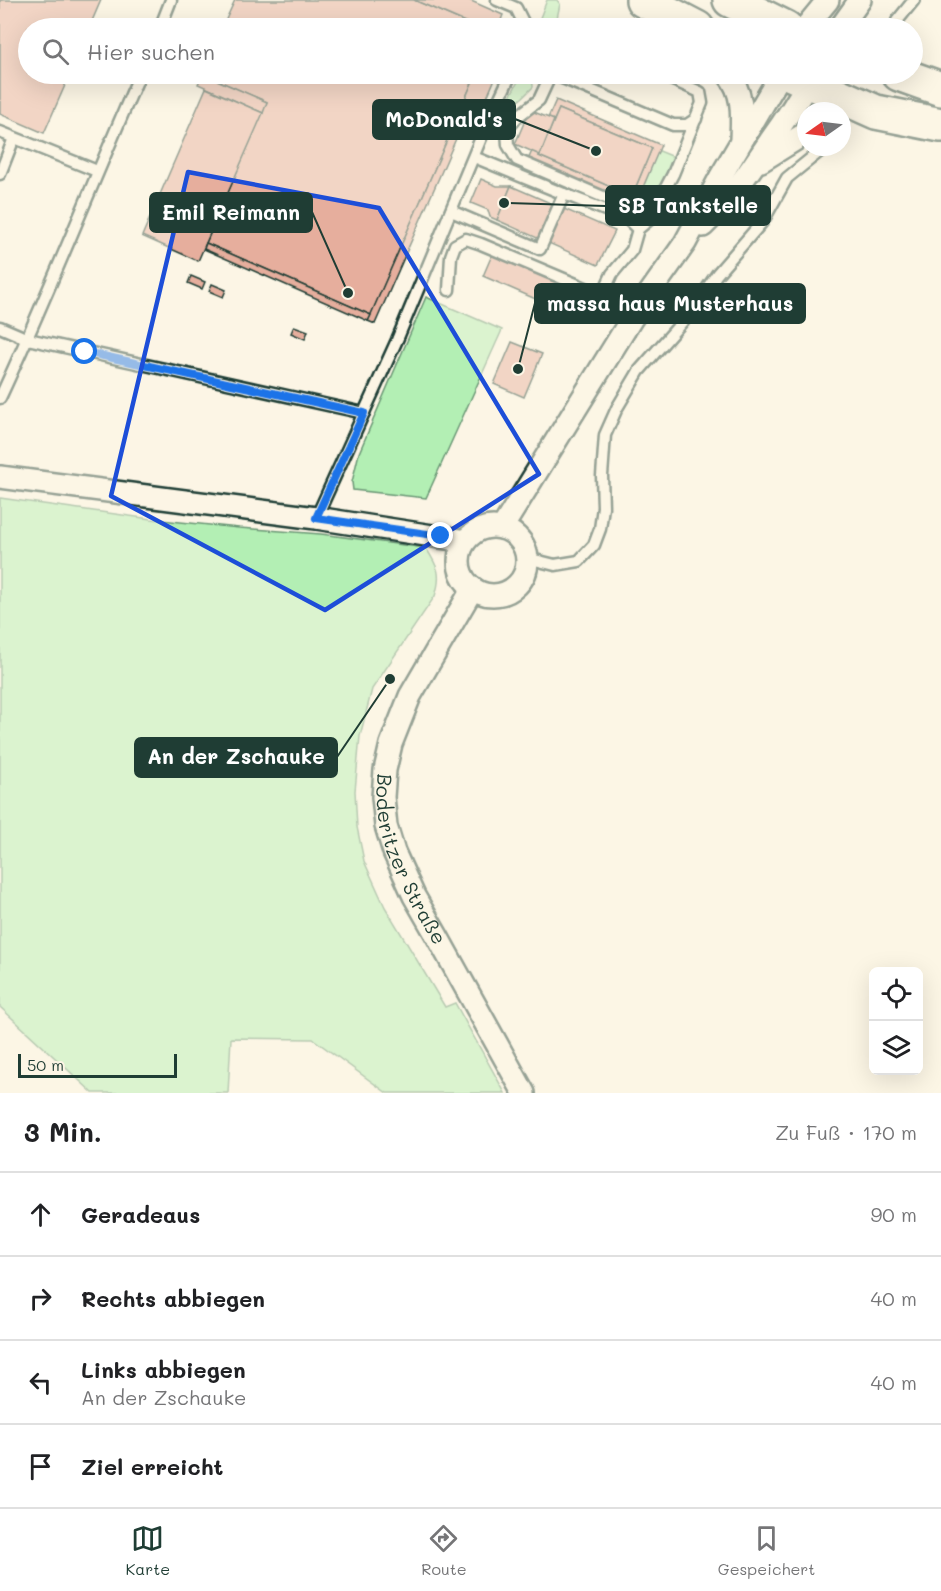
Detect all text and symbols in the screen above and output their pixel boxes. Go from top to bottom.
search box [18,18,923,84]
icon: search [39,35,72,68]
text: Hier suchen [87,37,215,66]
callout: McDonald's [373,100,515,139]
north arrow [797,102,851,156]
text: McDonald's [385,105,503,132]
callout: SB Tankstelle [606,186,770,225]
text: SB Tankstelle [618,191,758,218]
callout: Emil Reimann [150,193,312,232]
text: Emil Reimann [162,198,300,225]
callout: massa haus Musterhaus [535,284,805,323]
text: massa haus Musterhaus [547,289,793,316]
route start [71,338,97,364]
route end [427,522,453,548]
callout: An der Zschauke [135,738,337,777]
text: An der Zschauke [147,742,325,769]
street label: Boderitzer Straße [371,773,453,949]
map controls [869,967,923,1075]
button: locate [869,967,923,1021]
button: layers [869,1021,923,1075]
scale bar [18,1051,177,1078]
text: 50 m [27,1054,64,1075]
text: 3 Min. [24,1115,102,1149]
text: Zu Fuß · 170 m [775,1119,917,1145]
icon: ahead [24,1198,57,1231]
text: Geradeaus [81,1200,200,1229]
text: 90 m [871,1201,917,1227]
icon: right [24,1282,57,1315]
text: Rechts abbiegen [81,1284,265,1313]
text: 40 m [871,1285,917,1311]
text: Links abbiegen [81,1355,246,1384]
icon: left [24,1366,57,1399]
text: 40 m [871,1369,917,1395]
text: An der Zschauke [81,1384,246,1410]
icon: arrive [24,1450,57,1483]
text: Ziel erreicht [81,1452,223,1481]
tab: Karte [126,1522,170,1579]
tab: Route [421,1522,467,1579]
tab: Gespeichert [718,1522,815,1579]

